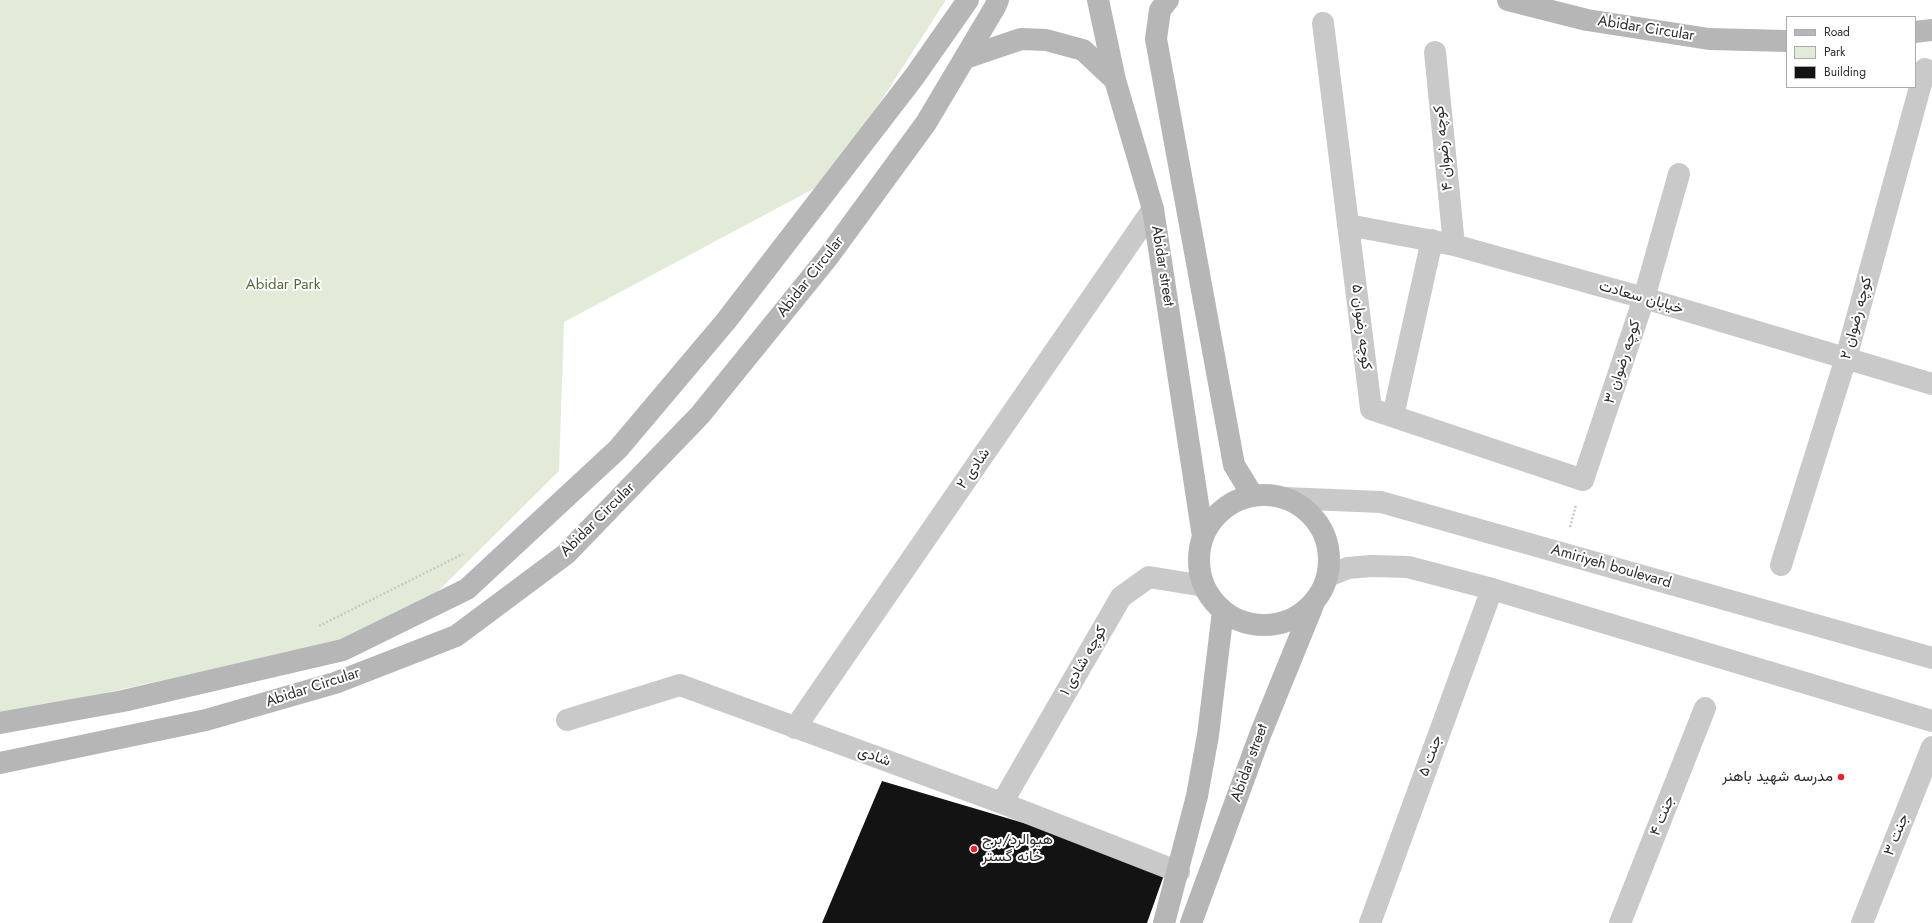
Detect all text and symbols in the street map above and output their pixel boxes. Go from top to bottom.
street label: Abidar Circular [1596,12,1696,46]
legend [1786,16,1916,88]
text: Road [1824,23,1850,41]
text: Park [1824,43,1845,61]
text: Building [1824,63,1866,81]
street label: کوچه رضوان ۴ [1431,105,1457,191]
street label: Abidar street [1147,224,1177,308]
street label: Abidar Circular [774,233,848,321]
street label: کوچه رضوان ۲ [1837,275,1877,361]
park label: Abidar Park [246,276,320,294]
street label: خیابان سعادت [1597,277,1685,319]
street label: کوچه رضوان ۵ [1347,283,1375,371]
street label: کوچه رضوان ۳ [1601,318,1645,406]
street label: شادی ۲ [953,445,995,493]
street label: Abidar Circular [557,479,639,561]
street label: Amiriyeh boulevard [1549,541,1673,593]
street label: کوچه شادی ۱ [1057,623,1111,699]
street label: Abidar Circular [264,664,362,712]
street label: Abidar street [1228,722,1272,804]
street label: جنت ۵ [1415,733,1447,779]
street label: شادی [855,743,893,771]
place label: مدرسه شهید باهنر [1722,768,1833,786]
marker: مدرسه شهید باهنر [1836,772,1846,782]
street label: جنت ۴ [1647,793,1679,839]
street label: جنت ۳ [1881,811,1913,859]
place label: هیوالرد/برج خانه گستر [982,831,1053,866]
marker: هیوالرد/برج خانه گستر [969,844,979,854]

